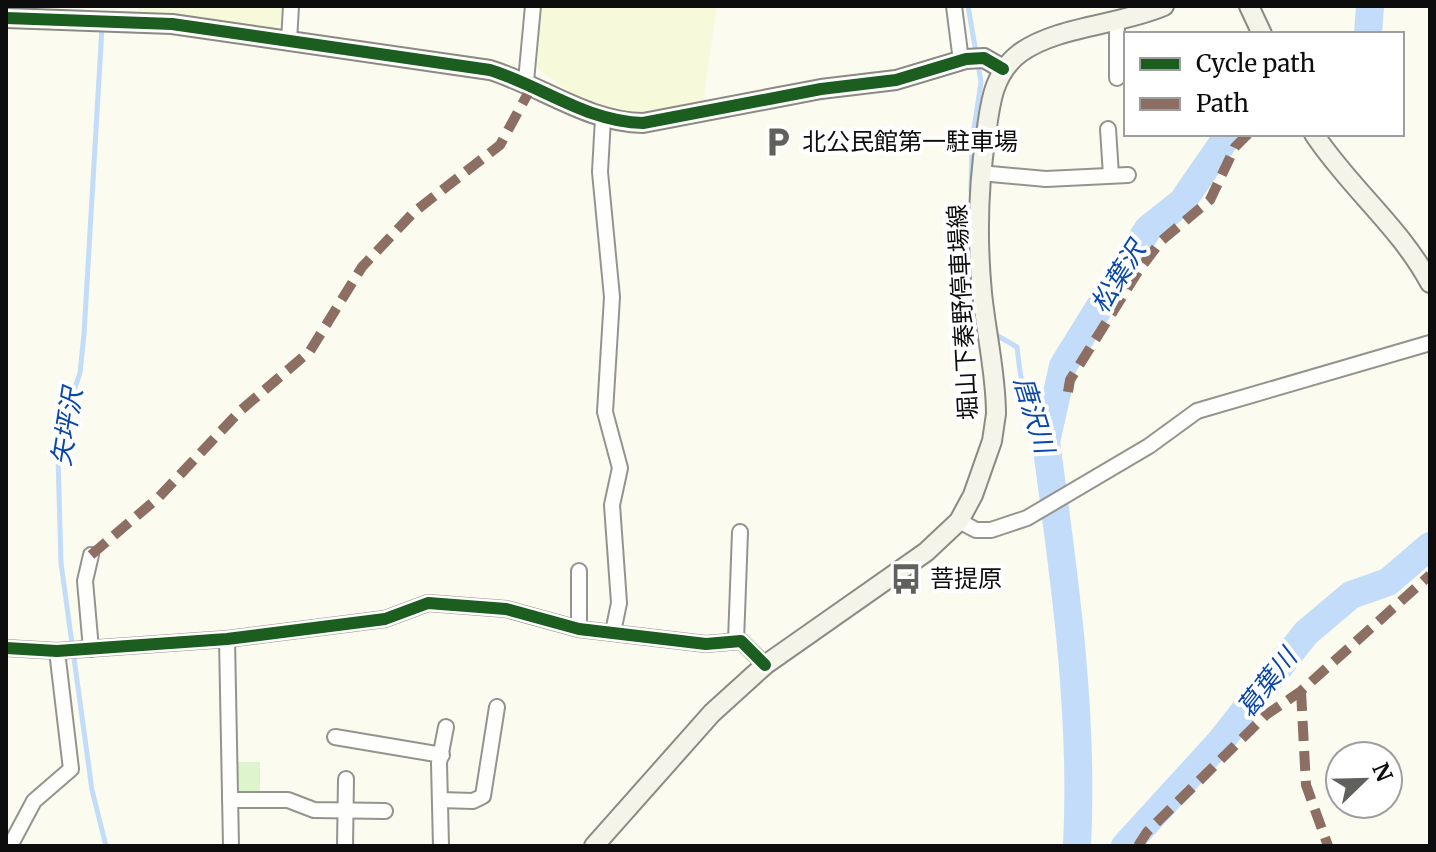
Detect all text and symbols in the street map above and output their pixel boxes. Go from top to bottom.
legend [1124,32,1404,136]
text: Cycle path [1196,48,1315,79]
text: Path [1196,88,1249,119]
parking icon: 北公民館第一駐車場 [761,125,795,159]
place label: 北公民館第一駐車場 [802,126,1018,157]
street label: 堀山下秦野停車場線 [941,203,984,421]
water label: 松葉沢 [1083,232,1154,319]
water label: 唐沢川 [1007,373,1063,460]
water label: 矢坪沢 [44,383,89,468]
bus stop icon: 菩提原 [889,562,923,596]
place label: 菩提原 [930,563,1002,594]
water label: 葛葉川 [1230,639,1305,724]
north arrow [1324,740,1404,820]
text: N [1366,759,1399,786]

